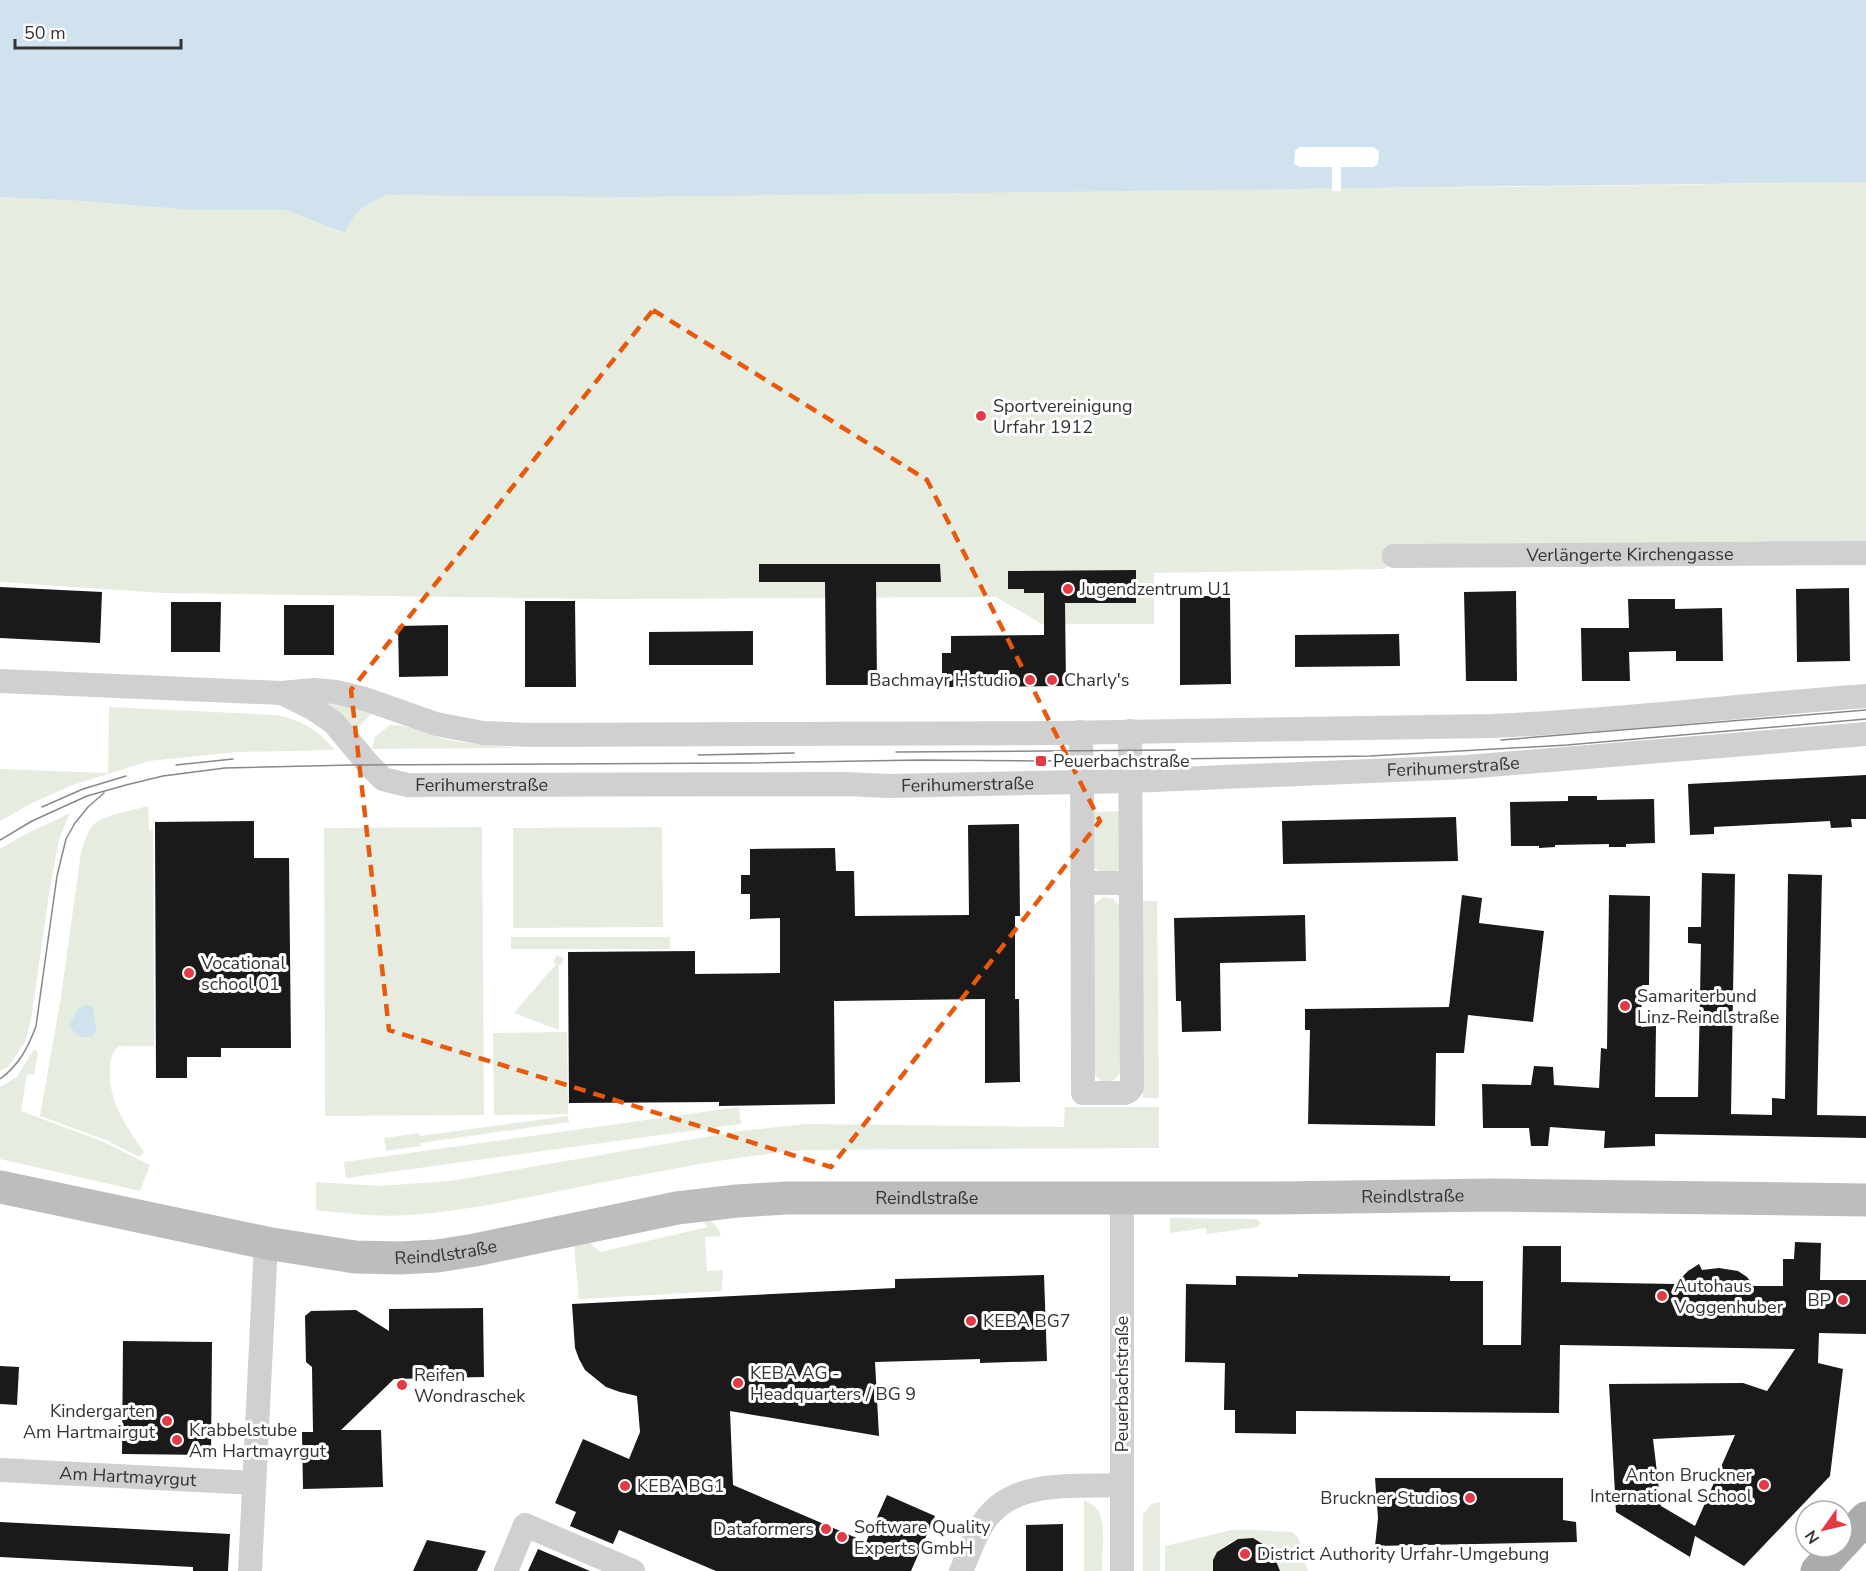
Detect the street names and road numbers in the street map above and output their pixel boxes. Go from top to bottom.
street label: Verlängerte Kirchengasse [1525,542,1734,567]
street label: Ferihumerstraße [1386,751,1520,782]
street label: Ferihumerstraße [901,771,1034,798]
street label: Ferihumerstraße [415,773,548,797]
street label: Reindlstraße [1361,1183,1464,1209]
street label: Reindlstraße [875,1186,978,1210]
street label: Reindlstraße [394,1234,499,1270]
street label: Peuerbachstraße [1110,1316,1134,1452]
street label: Am Hartmayrgut [59,1461,198,1492]

